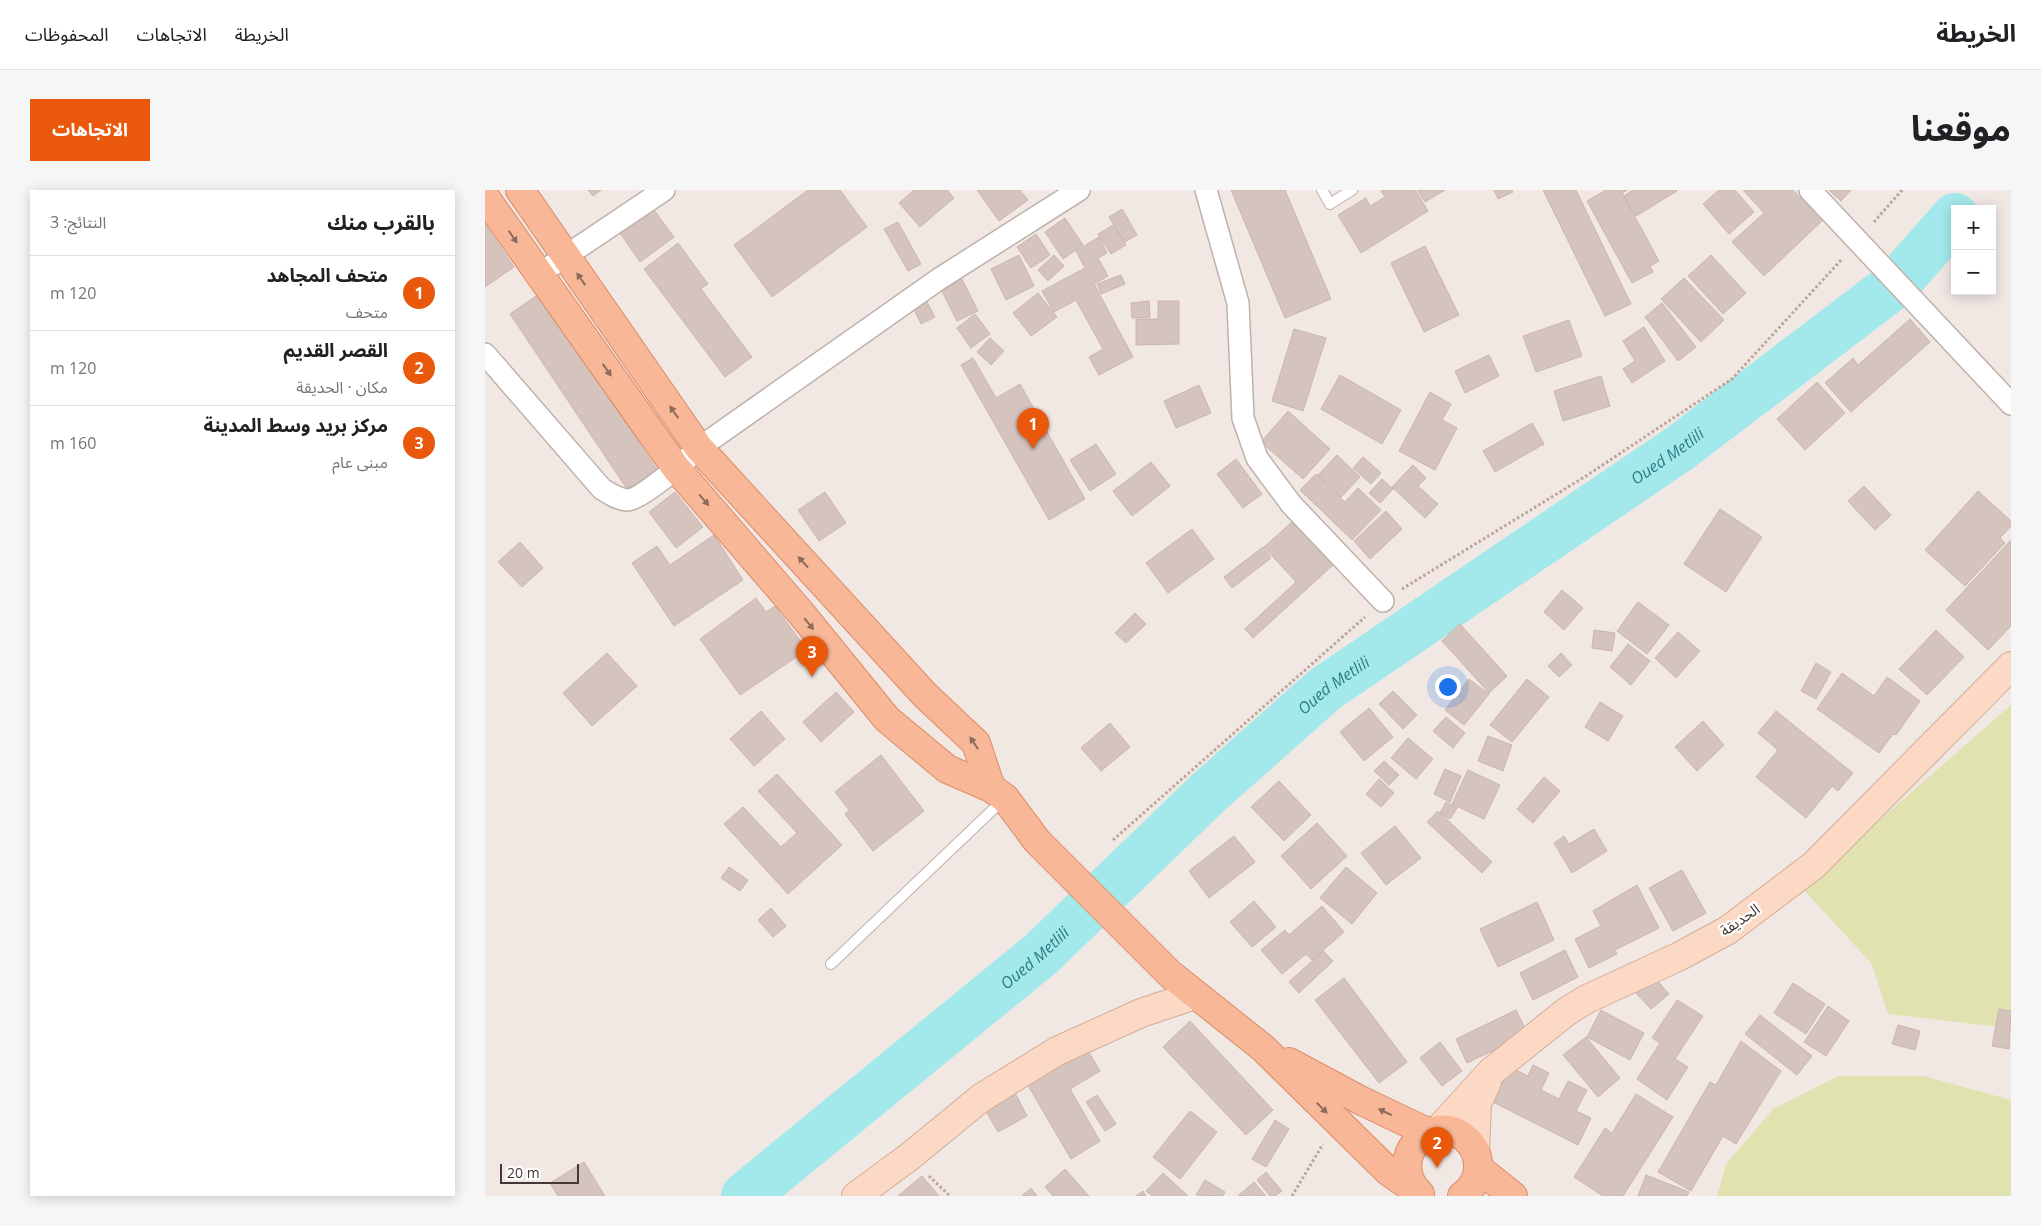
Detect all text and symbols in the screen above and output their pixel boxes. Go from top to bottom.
text: الخريطة [1936,16,2016,49]
text: المحفوظات [25,22,109,46]
text: الاتجاهات [137,22,207,46]
text: الخريطة [235,22,289,46]
button: الاتجاهات [30,99,150,161]
text: موقعنا [1911,104,2011,151]
map controls [1951,205,1996,295]
button: + [1951,205,1996,250]
text: بالقرب منك [327,208,435,236]
text: النتائج: 3 [50,211,106,233]
one-way arrow [508,230,518,244]
button: − [1951,250,1996,295]
text: متحف المجاهد [266,262,388,288]
one-way arrow [576,272,586,286]
text: 120 m [50,282,96,304]
text: 1 [414,282,424,304]
text: متحف [346,301,388,323]
text: القصر القديم [283,337,388,363]
text: 120 m [50,357,96,379]
text: 2 [414,357,424,379]
one-way arrow [602,363,612,377]
text: مكان · الحديقة [296,376,388,398]
one-way arrow [669,405,679,419]
pin: 1 [1017,408,1049,449]
text: مركز بريد وسط المدينة [203,412,388,438]
water label: Oued Metlili [1626,422,1709,489]
text: 160 m [50,432,96,454]
text: 3 [414,432,424,454]
text: مبنى عام [332,451,388,473]
one-way arrow [698,494,709,506]
one-way arrow [797,556,809,568]
one-way arrow [804,617,815,630]
pin: 3 [796,636,828,677]
water label: Oued Metlili [1293,650,1375,719]
your location [1435,674,1461,700]
one-way arrow [969,736,979,750]
street label: الحديقة [1716,898,1763,940]
water label: Oued Metlili [995,921,1075,994]
one-way arrow [1316,1101,1328,1113]
one-way arrow [1378,1108,1392,1116]
pin: 2 [1421,1127,1453,1168]
scale bar [500,1161,579,1184]
text: 20 m [507,1163,540,1182]

